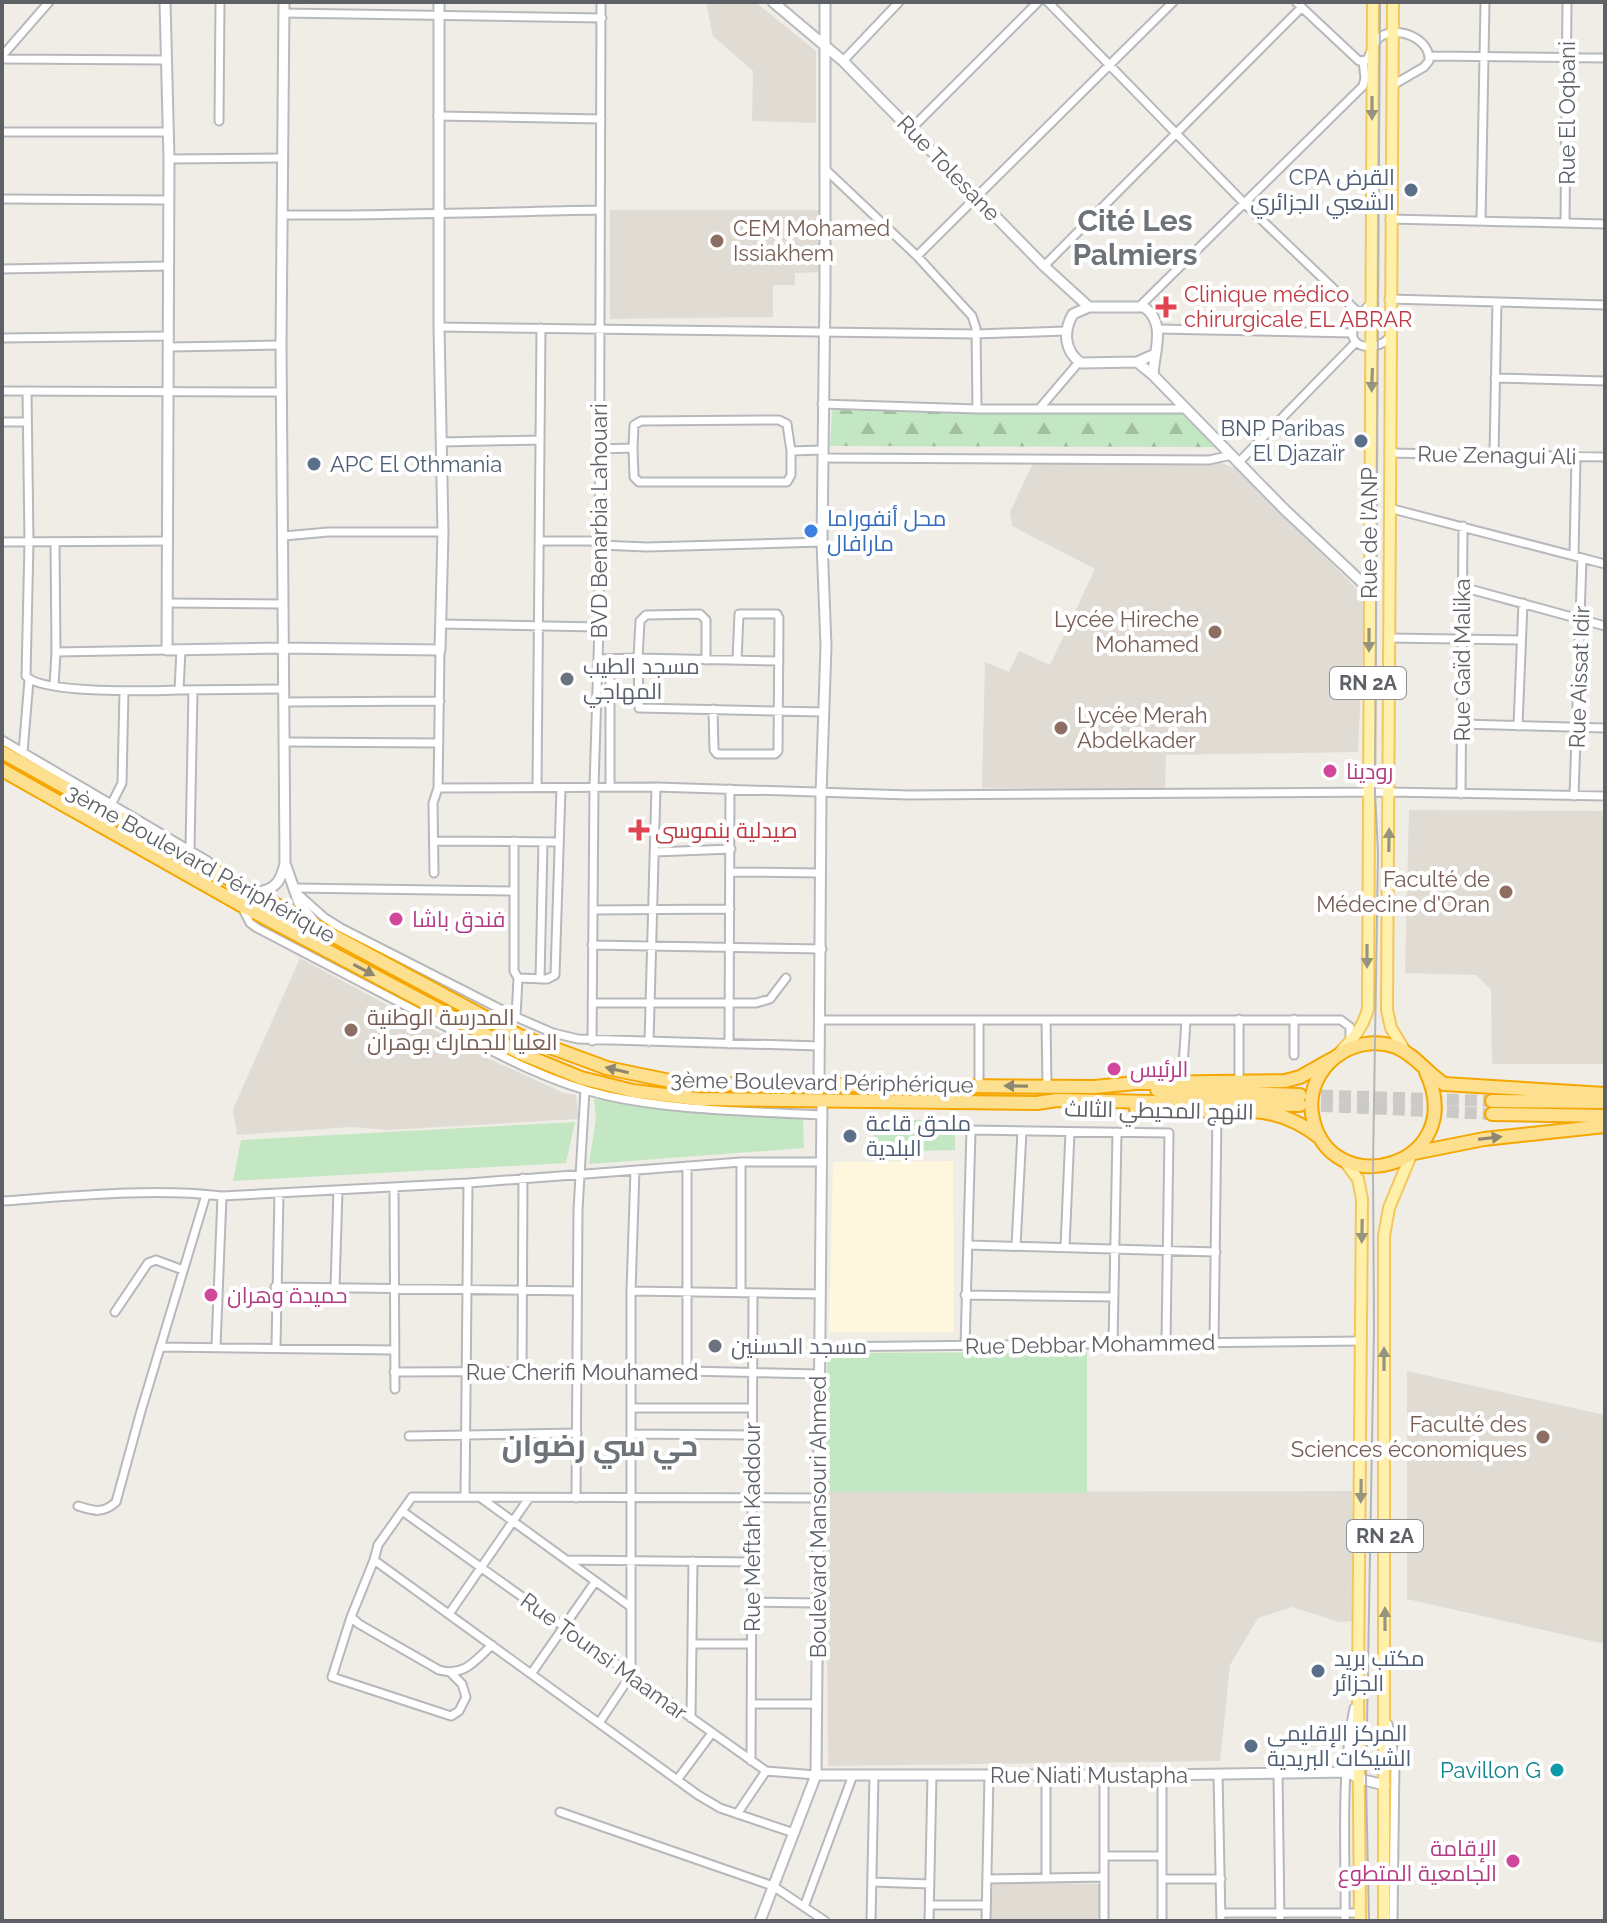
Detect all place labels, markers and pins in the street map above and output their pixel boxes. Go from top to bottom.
place label: CPA القرض الشعبي الجزائري [1250,164,1395,219]
marker: CPA القرض الشعبي الجزائري [1402,181,1420,199]
place label: CEM Mohamed Issiakhem [733,215,890,266]
marker: CEM Mohamed Issiakhem [708,232,726,250]
place label: Clinique médico chirurgicale EL ABRAR [1184,281,1412,332]
marker: Clinique médico chirurgicale EL ABRAR [1155,296,1177,318]
place label: BNP Paribas El Djazaïr [1220,415,1345,466]
marker: BNP Paribas El Djazaïr [1352,432,1370,450]
place label: APC El Othmania [330,451,502,477]
marker: APC El Othmania [305,455,323,473]
place label: محل أنفوراما مارافال [827,505,946,556]
marker: محل أنفوراما مارافال [802,522,820,540]
place label: Lycée Hireche Mohamed [1054,606,1199,657]
marker: Lycée Hireche Mohamed [1206,623,1224,641]
place label: مسجد الطيب المهاجي [583,653,700,708]
marker: مسجد الطيب المهاجي [558,670,576,688]
place label: Lycée Merah Abdelkader [1077,702,1208,753]
marker: Lycée Merah Abdelkader [1052,719,1070,737]
place label: رودينا [1346,758,1393,784]
marker: رودينا [1321,762,1339,780]
place label: صيدلية بنموسى [655,817,798,844]
marker: صيدلية بنموسى [630,821,648,839]
place label: Faculté de Médecine d'Oran [1316,866,1490,917]
marker: Faculté de Médecine d'Oran [1497,883,1515,901]
place label: فندق باشا [412,906,505,933]
marker: فندق باشا [387,910,405,928]
place label: المدرسة الوطنية العليا للجمارك بوهران [367,1004,558,1055]
marker: المدرسة الوطنية العليا للجمارك بوهران [342,1021,360,1039]
place label: الرئيس [1130,1056,1188,1083]
marker: الرئيس [1105,1060,1123,1078]
place label: ملحق قاعة البلدية [866,1110,971,1161]
marker: ملحق قاعة البلدية [841,1127,859,1145]
place label: حميدة وهران [227,1282,347,1308]
marker: حميدة وهران [202,1286,220,1304]
place label: مسجد الحسنين [731,1333,867,1360]
marker: مسجد الحسنين [706,1337,724,1355]
place label: Faculté des Sciences économiques [1291,1411,1527,1462]
marker: Faculté des Sciences économiques [1534,1428,1552,1446]
place label: مكتب بريد الجزائر [1332,1645,1425,1696]
marker: مكتب بريد الجزائر [1309,1662,1327,1680]
place label: المركز الإقليمي الشيكات البريدية [1267,1720,1411,1771]
marker: المركز الإقليمي الشيكات البريدية [1242,1737,1260,1755]
place label: Pavillon G [1440,1757,1541,1783]
marker: Pavillon G [1548,1761,1566,1779]
place label: الإقامة الجامعية المتطوع [1338,1835,1497,1888]
marker: الإقامة الجامعية المتطوع [1504,1852,1522,1870]

